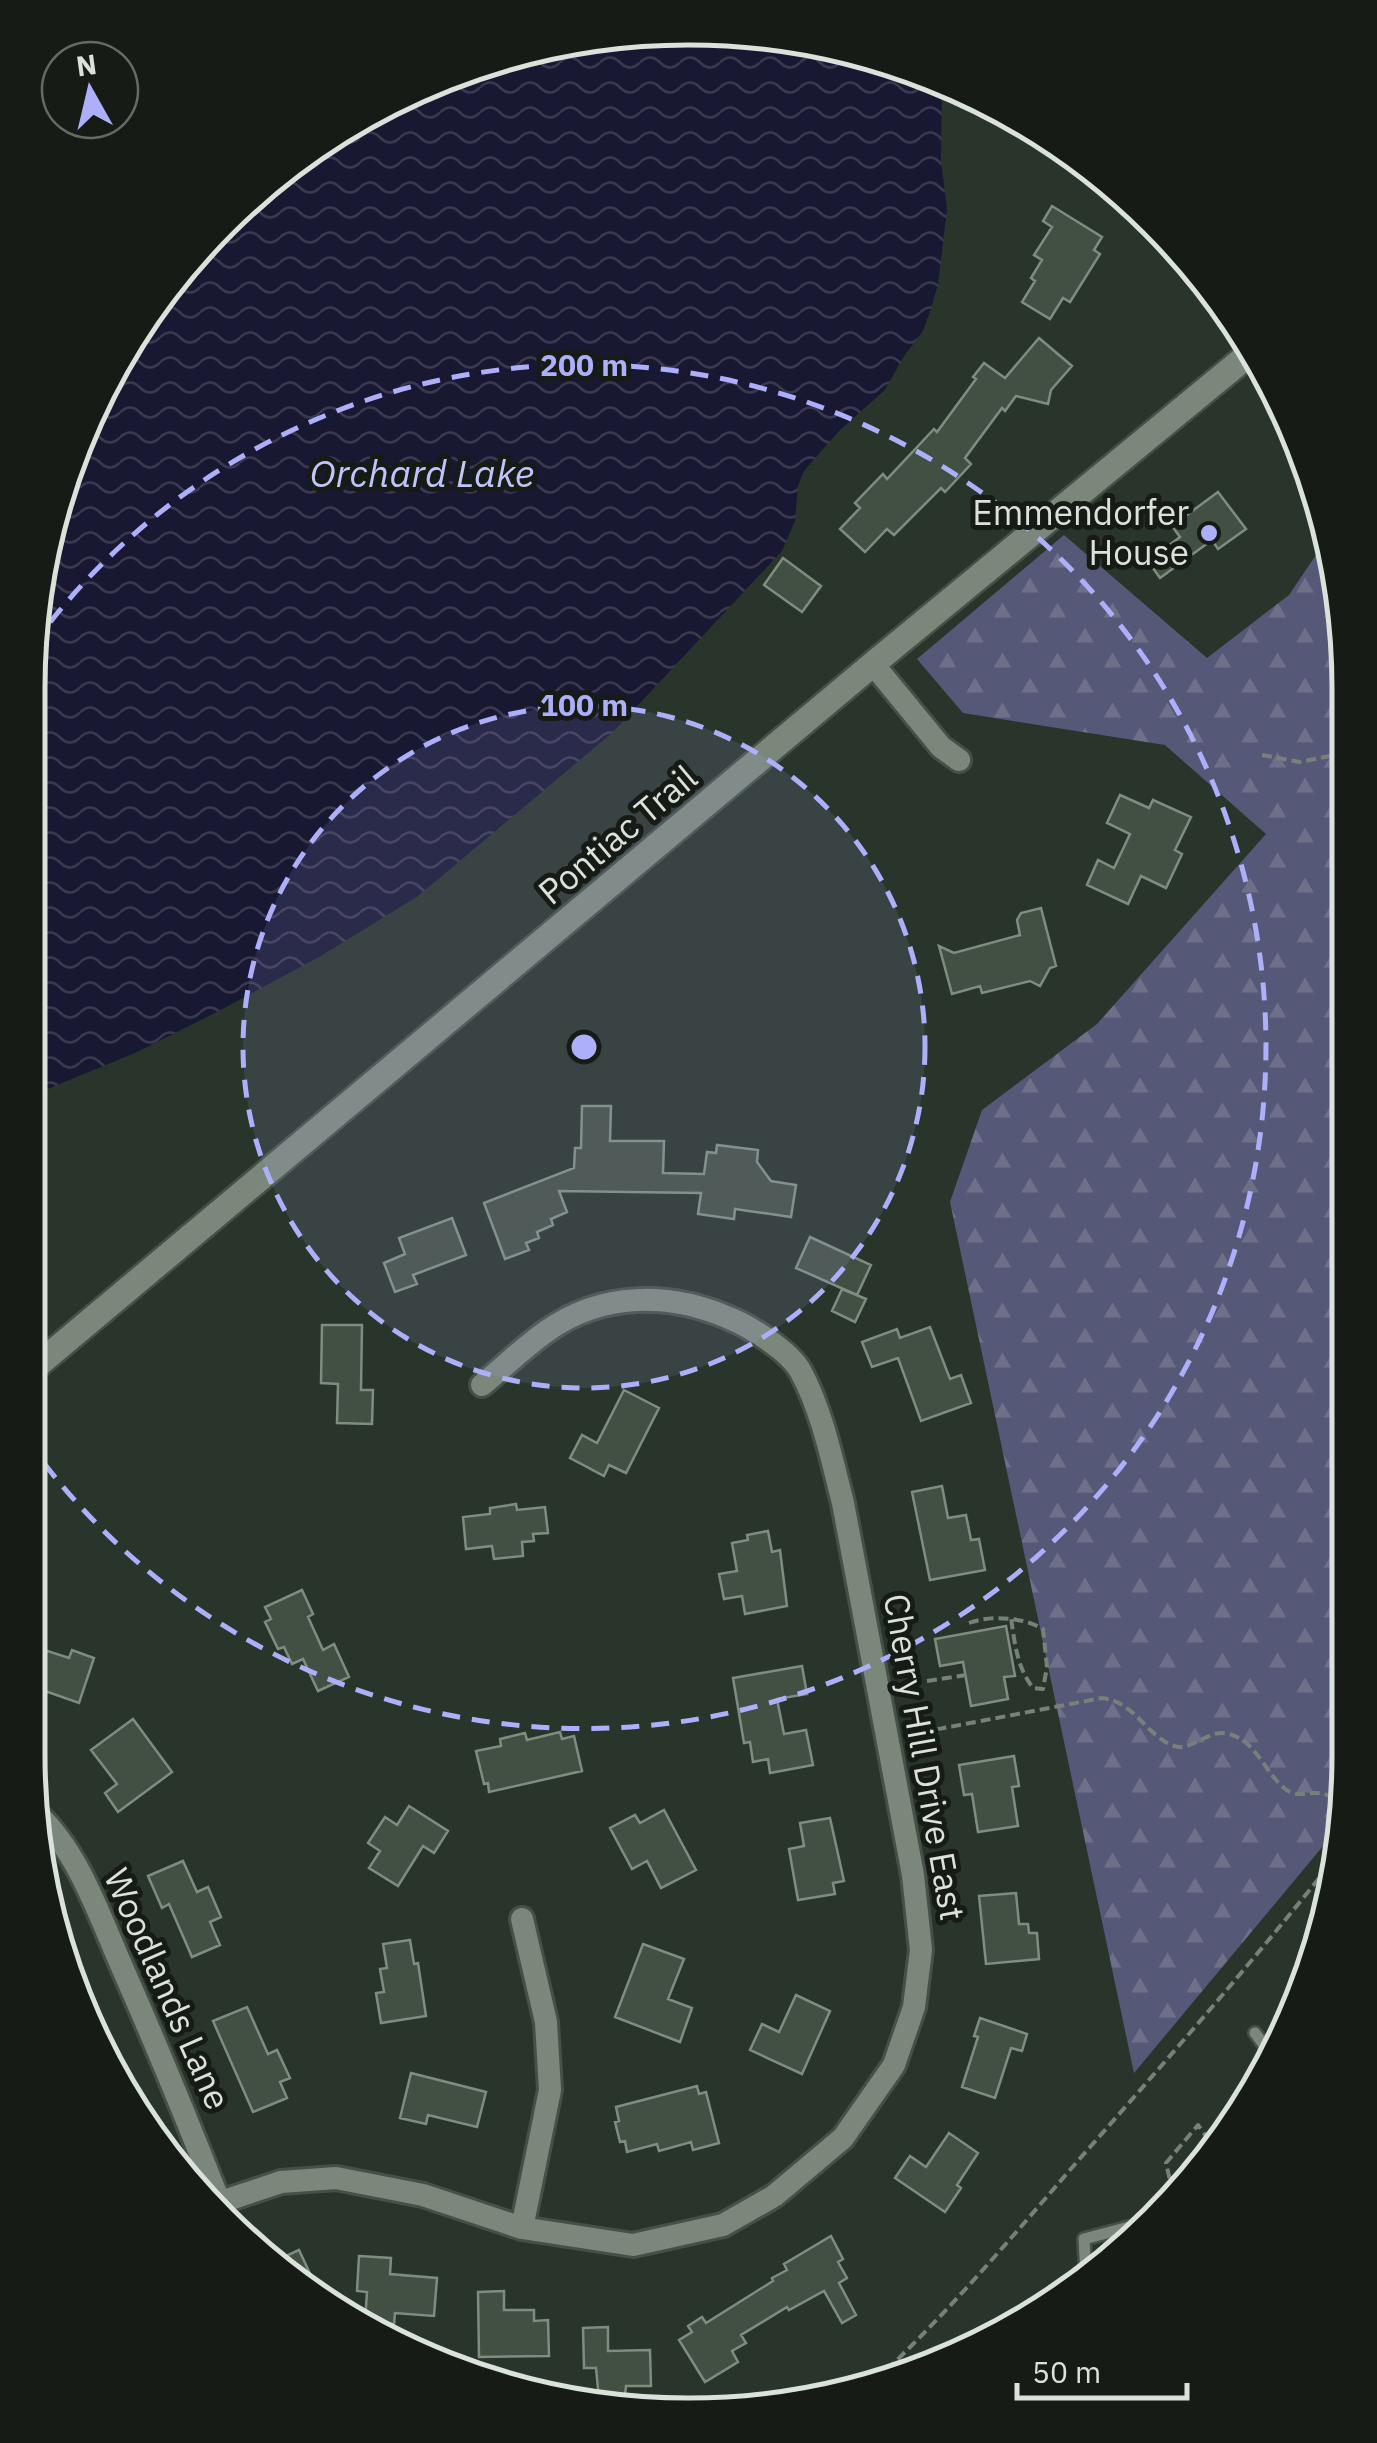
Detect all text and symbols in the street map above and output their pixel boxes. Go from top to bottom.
north arrow [40,40,140,140]
text: N [74,45,99,84]
text: 200 m [540,345,628,384]
water label: Orchard Lake [310,448,534,497]
place label: Emmendorfer House [972,489,1189,575]
marker: Emmendorfer House [1198,522,1220,544]
text: 100 m [540,685,628,724]
street label: Pontiac Trail [528,754,706,914]
centre of rings [566,1029,602,1065]
street label: Cherry Hill Drive East [874,1590,976,1924]
street label: Woodlands Lane [94,1861,242,2116]
scale bar [1017,2338,1187,2400]
text: 50 m [1032,2352,1101,2391]

